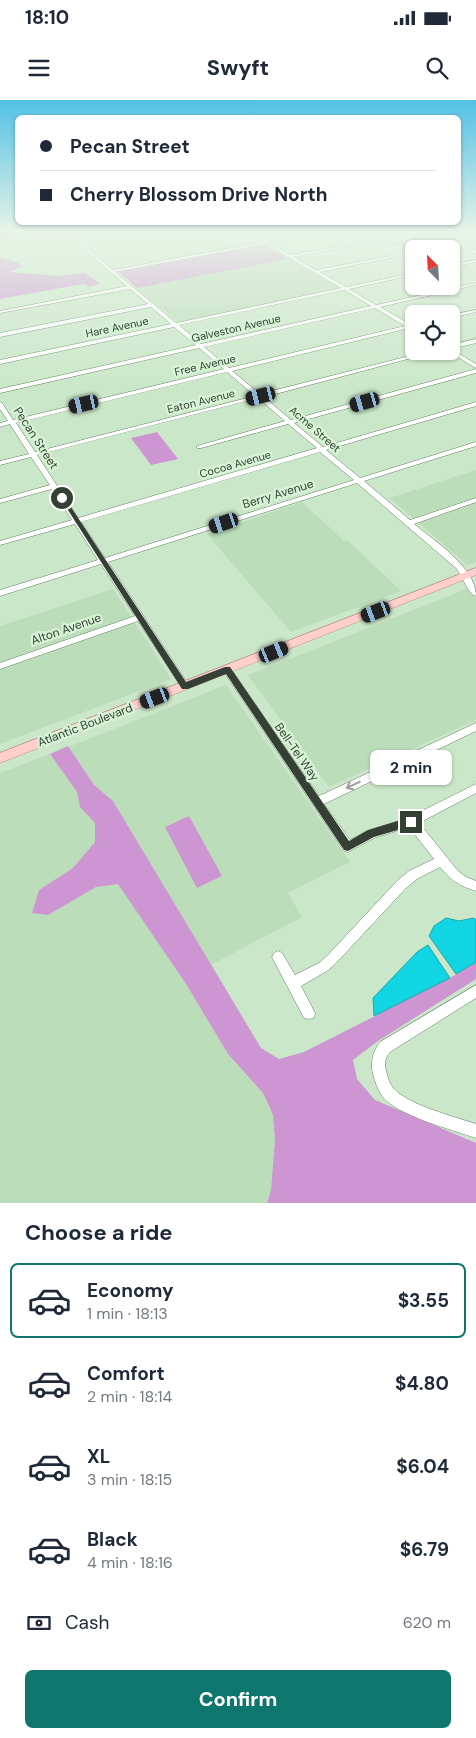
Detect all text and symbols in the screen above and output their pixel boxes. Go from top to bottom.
text: 18:10 [25,5,69,30]
text: Swyft [207,53,269,82]
icon: menu [25,54,53,82]
icon: search [423,54,451,82]
text: Pecan Street [70,134,190,159]
text: Cherry Blossom Drive North [70,182,327,207]
north arrow [405,240,460,295]
map controls [405,240,460,360]
button: locate [405,305,460,360]
street label: Galveston Avenue [190,311,282,345]
street label: Hare Avenue [84,314,150,340]
street label: Free Avenue [173,351,237,379]
car [244,385,277,407]
street label: Eaton Avenue [166,386,236,416]
car [348,391,381,413]
car [67,393,100,415]
street label: Acme Street [286,403,344,455]
street label: Pecan Street [10,404,62,472]
street label: Cocoa Avenue [198,447,272,481]
street label: Berry Avenue [240,476,316,512]
route start [51,487,73,509]
car [207,511,240,535]
car [359,600,392,624]
street label: Alton Avenue [29,609,103,648]
car [257,639,290,665]
car [138,686,171,710]
street label: Atlantic Boulevard [35,699,135,751]
street label: Bell-Tel Way [271,720,323,785]
callout: 2 min [370,750,452,784]
text: 2 min [390,757,432,778]
one-way arrow [346,781,361,790]
route end [400,811,422,833]
text: Choose a ride [25,1218,173,1247]
icon: car [27,1278,72,1323]
text: Economy [87,1278,174,1303]
text: $3.55 [398,1288,449,1313]
text: 1 min · 18:13 [87,1303,168,1324]
icon: car [27,1361,72,1406]
text: Comfort [87,1361,165,1386]
text: $4.80 [395,1371,449,1396]
text: 2 min · 18:14 [87,1386,172,1407]
icon: car [27,1444,72,1489]
text: XL [87,1444,110,1469]
text: $6.04 [396,1454,449,1479]
text: 3 min · 18:15 [87,1469,172,1490]
icon: car [27,1527,72,1572]
text: Black [87,1527,138,1552]
text: $6.79 [400,1537,449,1562]
text: 4 min · 18:16 [87,1552,173,1573]
icon: cash [25,1609,53,1637]
text: Cash [65,1610,109,1635]
text: 620 m [403,1612,451,1633]
button: Confirm [25,1670,451,1728]

